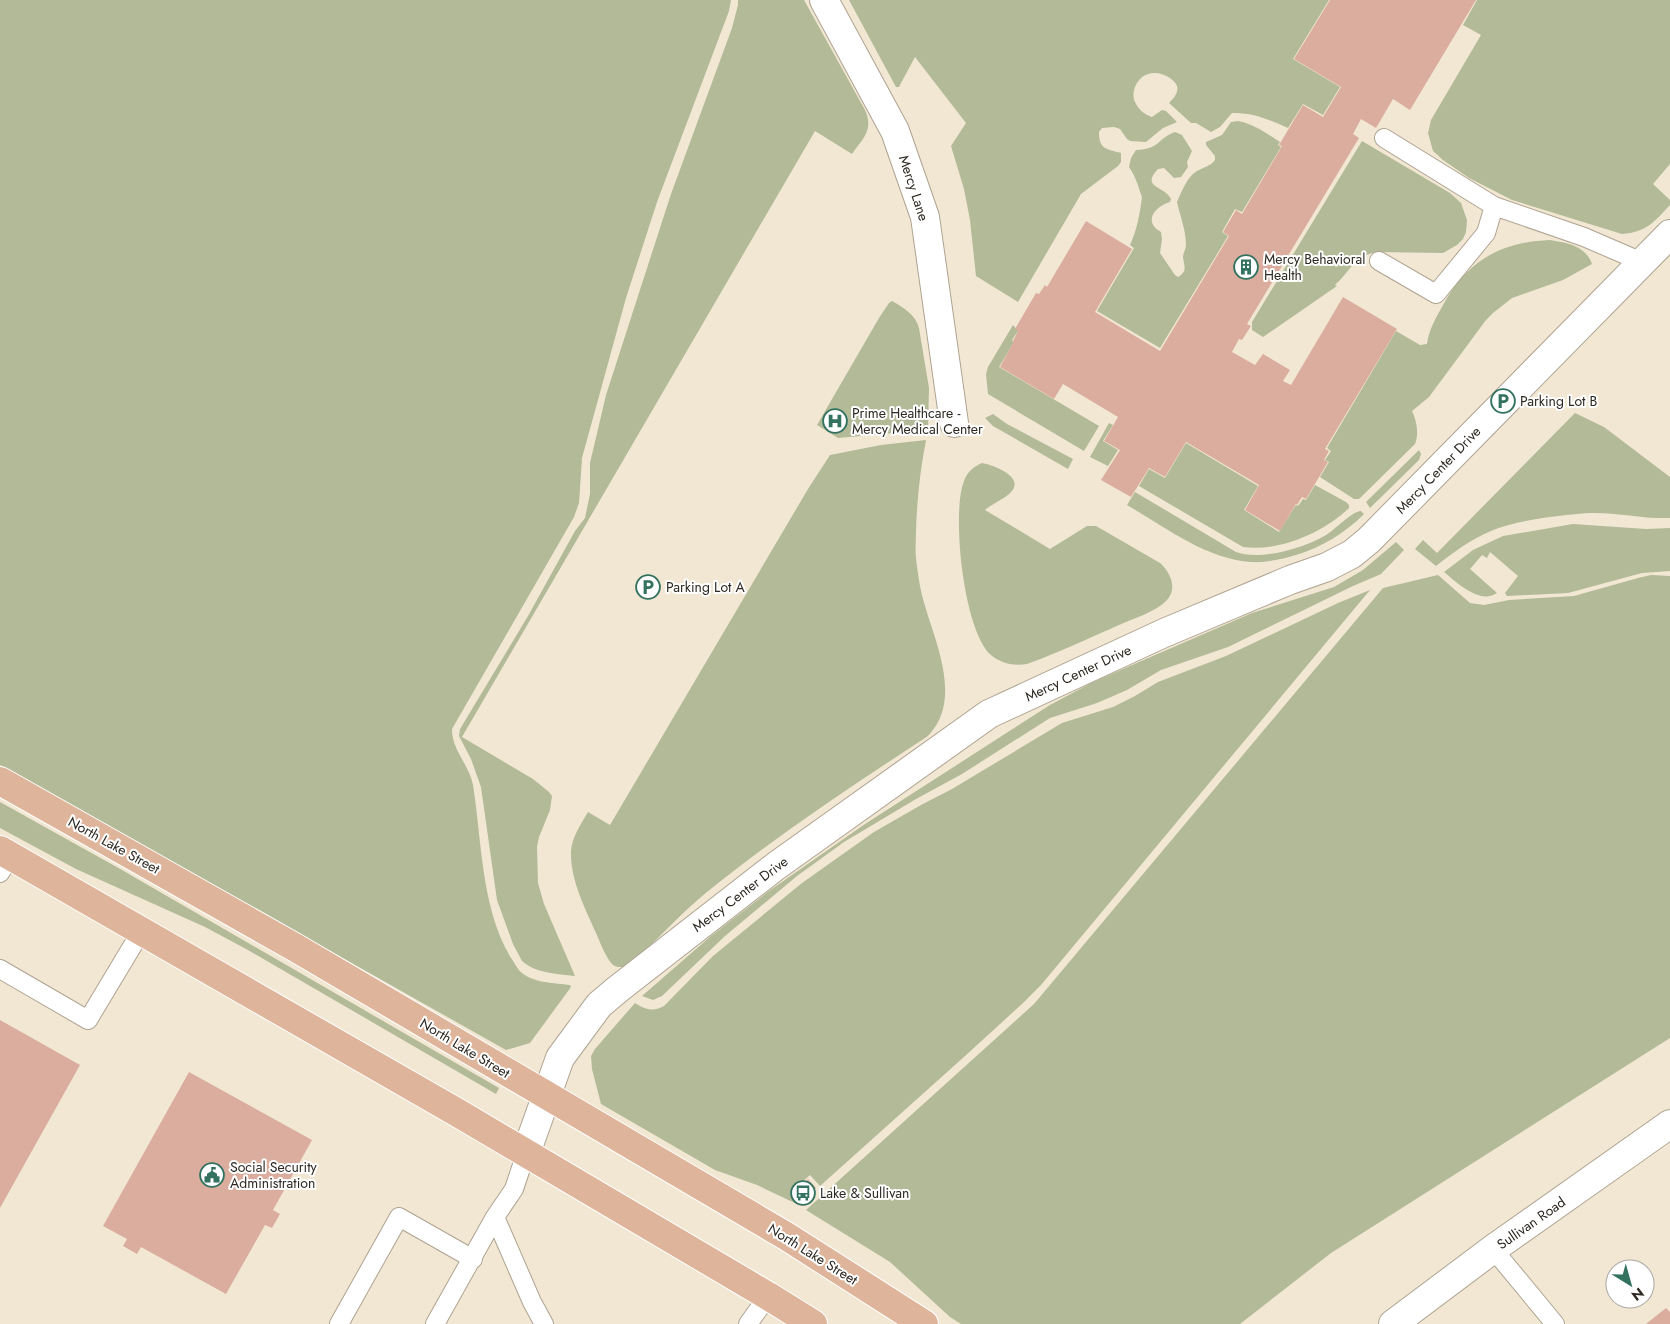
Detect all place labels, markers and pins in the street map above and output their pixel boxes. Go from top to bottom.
place label: Mercy Behavioral Health [1264,249,1365,285]
building icon: Mercy Behavioral Health [1233,254,1259,280]
parking icon: Parking Lot B [1490,388,1516,414]
place label: Parking Lot B [1520,391,1598,411]
place label: Prime Healthcare - Mercy Medical Center [852,403,983,439]
hospital icon: Prime Healthcare - Mercy Medical Center [822,408,848,434]
parking icon: Parking Lot A [635,574,661,600]
place label: Parking Lot A [666,577,746,597]
place label: Social Security Administration [230,1157,318,1193]
public building icon: Social Security Administration [199,1162,225,1188]
bus stop icon: Lake & Sullivan [790,1180,816,1206]
place label: Lake & Sullivan [820,1183,909,1203]

